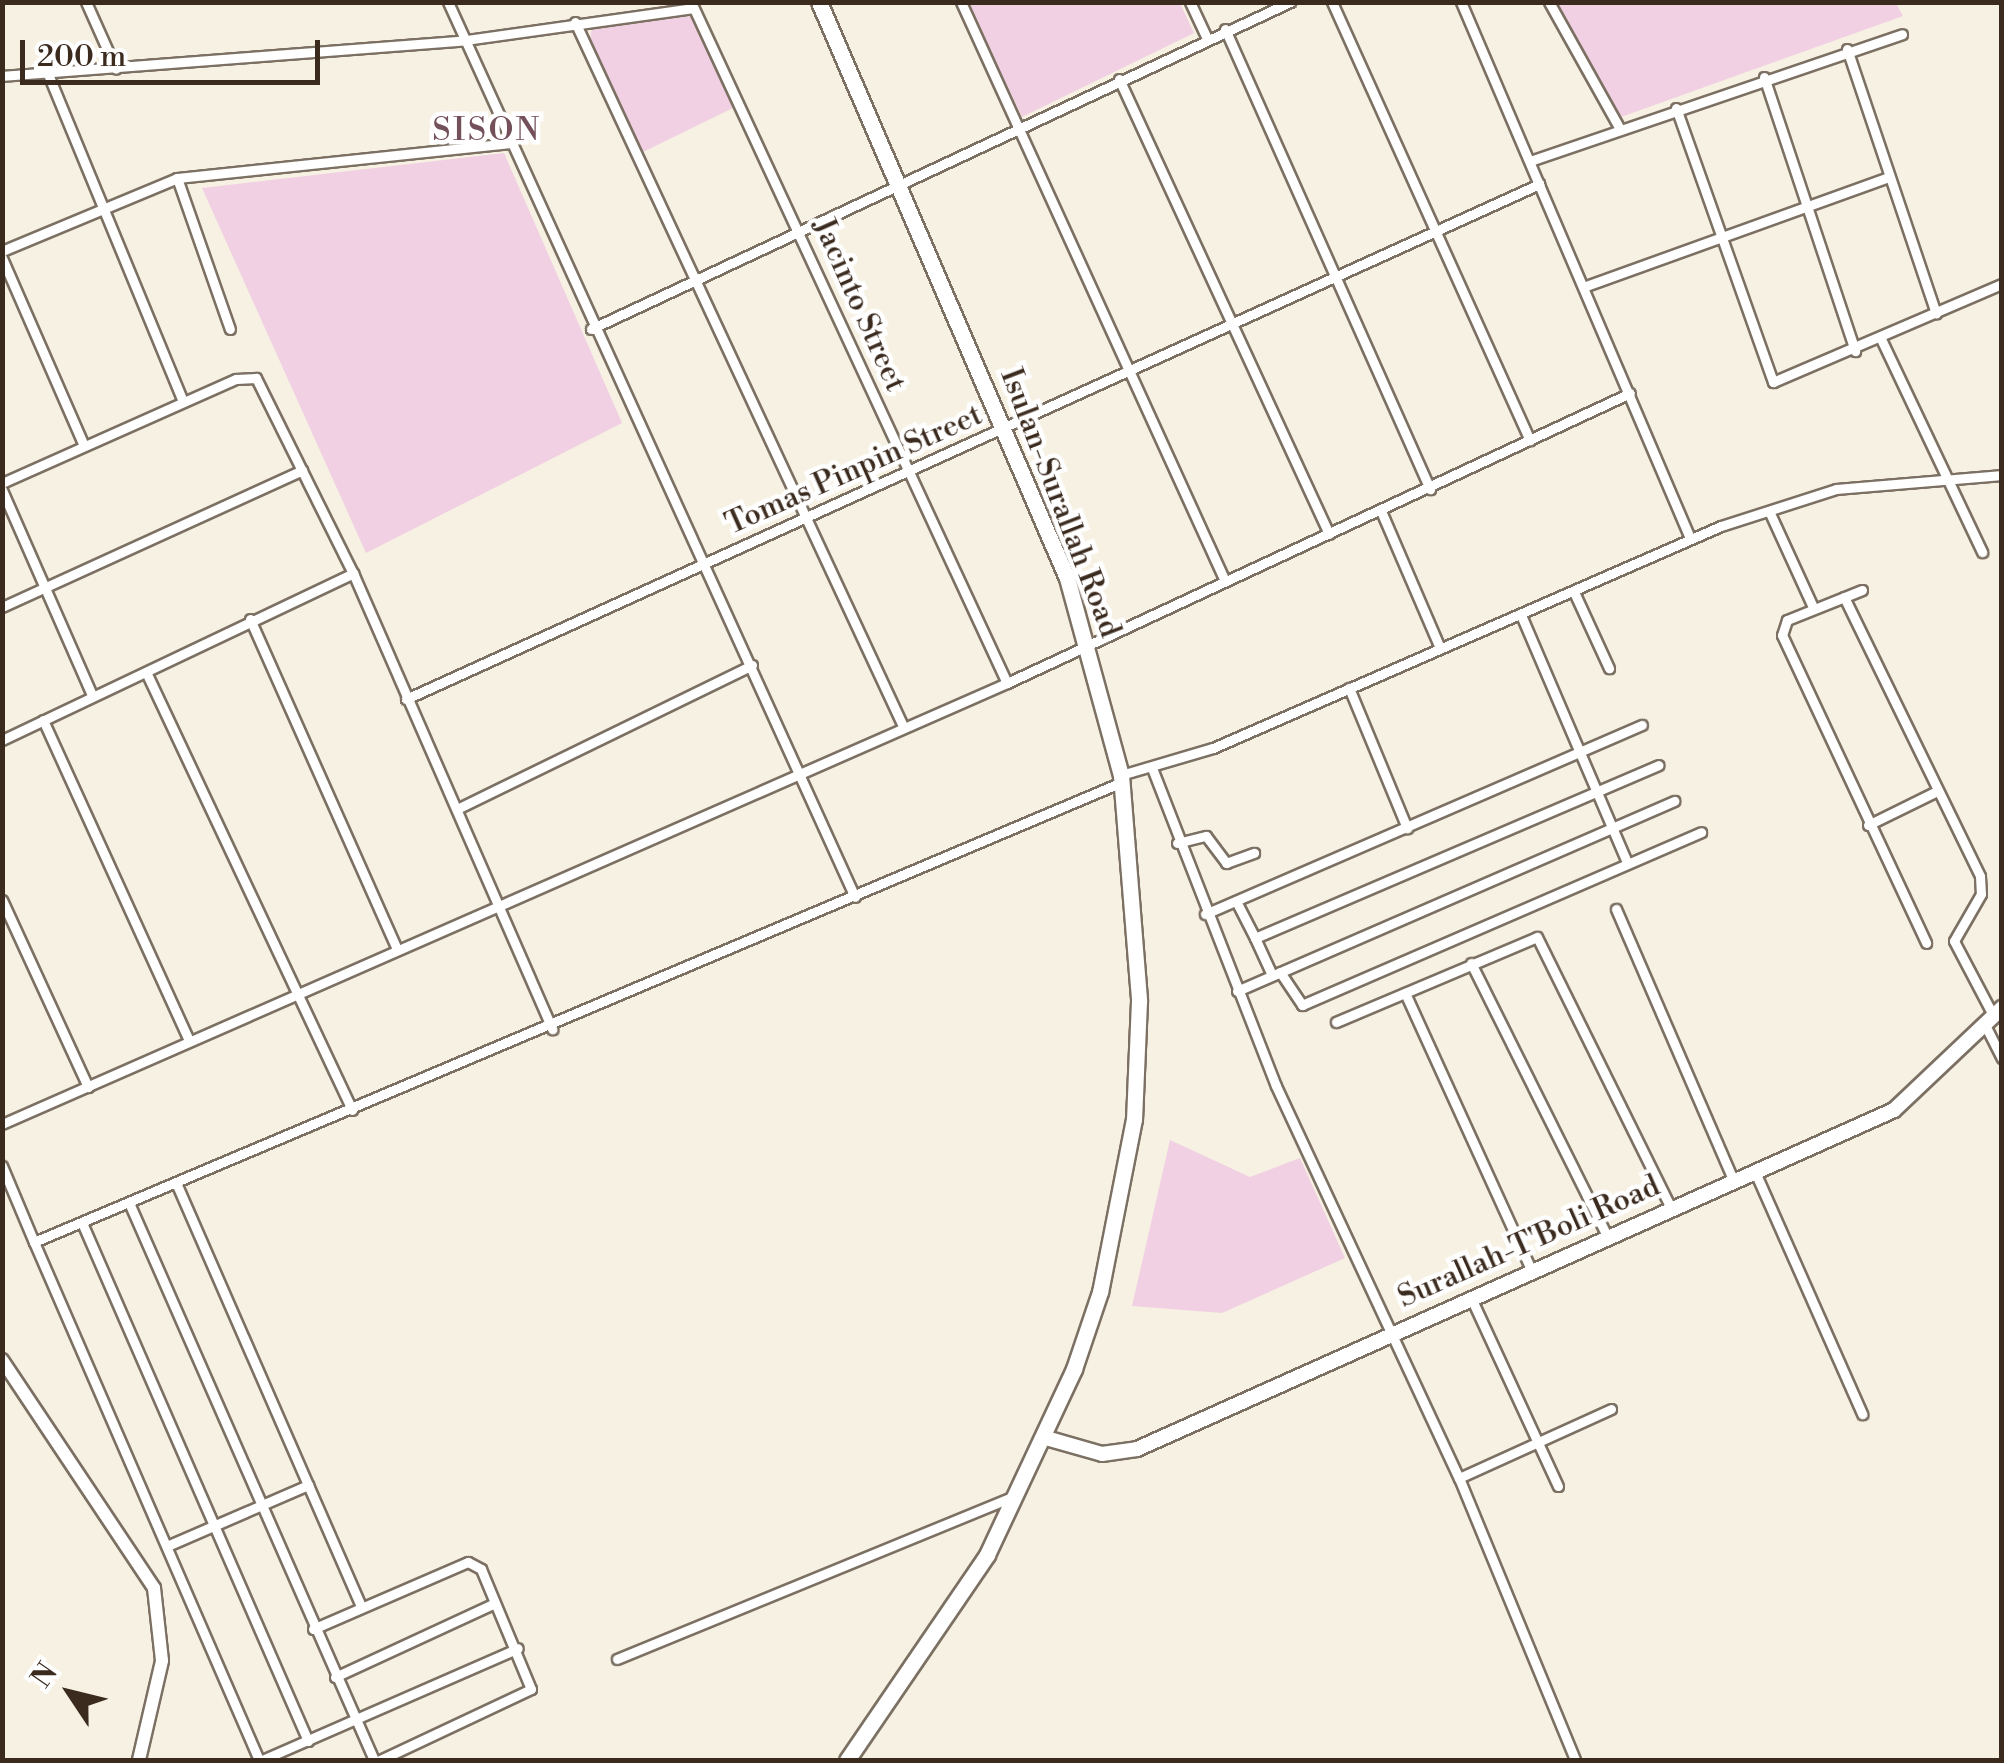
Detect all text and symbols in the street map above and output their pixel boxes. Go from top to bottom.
scale bar [25,20,325,82]
text: 200 m [37,38,126,76]
district label: SISON [432,111,542,149]
street label: Jacinto Street [805,213,913,397]
street label: Isulan-Surallah Road [992,364,1128,642]
street label: Tomas Pinpin Street [720,397,988,543]
street label: Surallah-T'Boli Road [1392,1168,1666,1316]
north arrow [20,1643,120,1743]
text: N [24,1656,66,1695]

